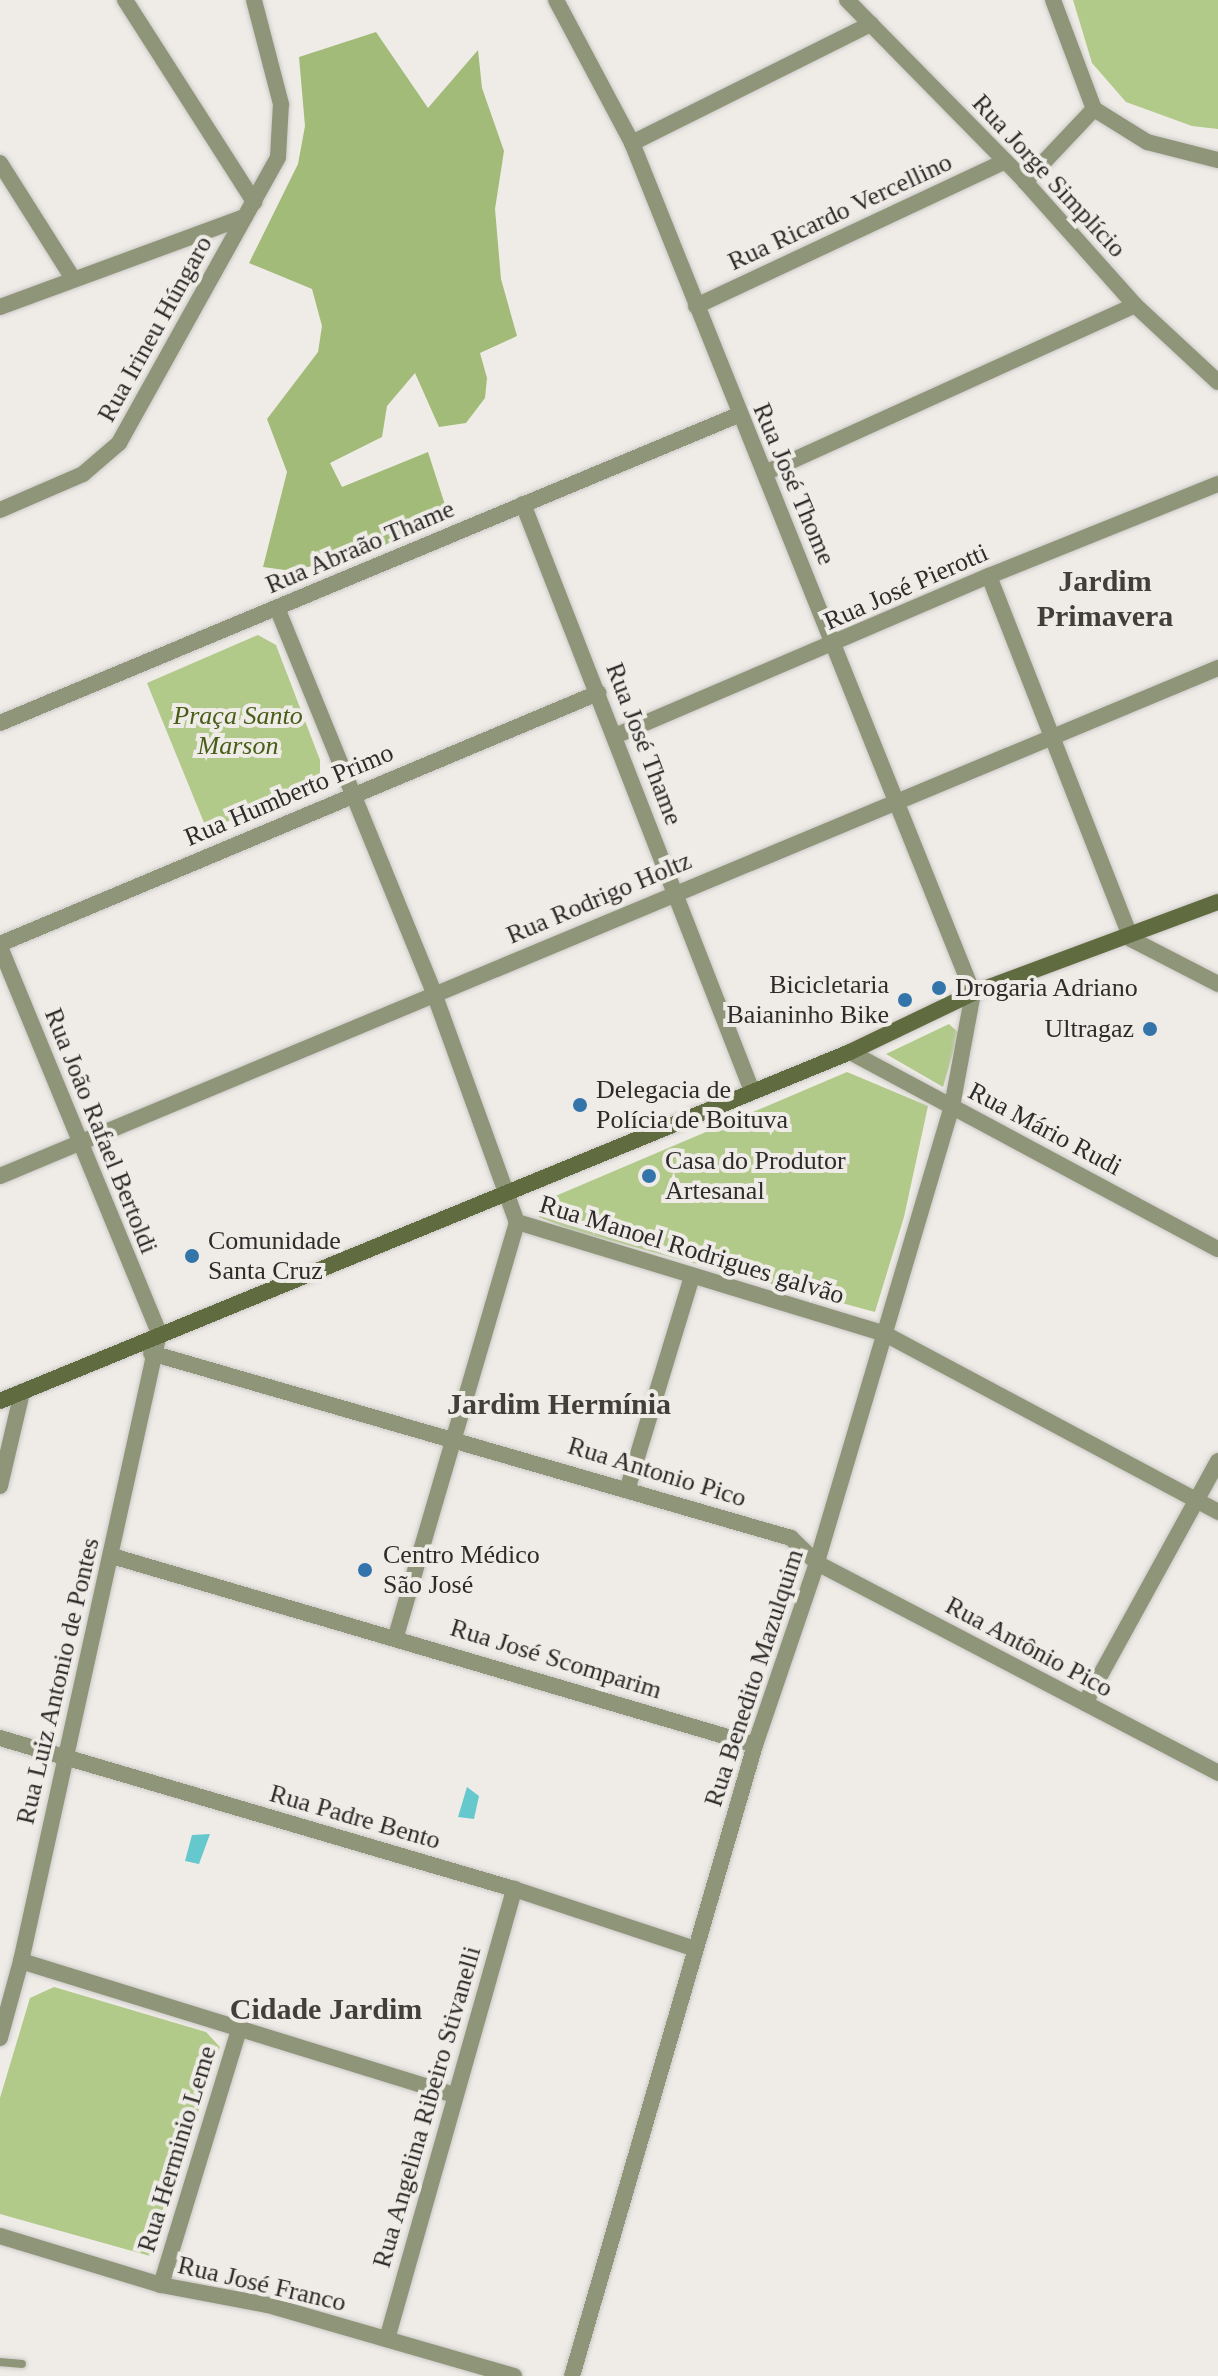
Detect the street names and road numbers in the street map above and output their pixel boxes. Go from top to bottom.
street label: Rua Jorge Simplício [965,88,1133,264]
street label: Rua Ricardo Vercellino [723,146,957,278]
street label: Rua Irineu Húngaro [91,231,219,427]
street label: Rua José Thome [746,398,842,570]
street label: Rua Abraão Thame [260,493,460,601]
street label: Rua José Pierotti [819,537,993,637]
street label: Rua José Thame [599,658,689,830]
street label: Rua Humberto Primo [180,737,398,853]
street label: Rua Rodrigo Holtz [502,845,696,951]
street label: Rua João Rafael Bertoldi [37,1004,165,1258]
street label: Rua Mário Rudi [963,1076,1127,1182]
street label: Rua Manoel Rodrigues galvão [536,1189,848,1311]
street label: Rua Antonio Pico [563,1430,751,1514]
street label: Rua Luiz Antonio de Pontes [10,1534,106,1828]
street label: Rua Benedito Mazulquim [698,1545,810,1811]
street label: Rua Antônio Pico [939,1589,1119,1705]
street label: Rua José Scomparim [446,1612,666,1706]
street label: Rua Padre Bento [266,1778,444,1856]
street label: Rua Angelina Ribeiro Stivanelli [366,1942,488,2272]
street label: Rua Herminio Leme [131,2042,223,2256]
street label: Rua José Franco [175,2249,349,2319]

